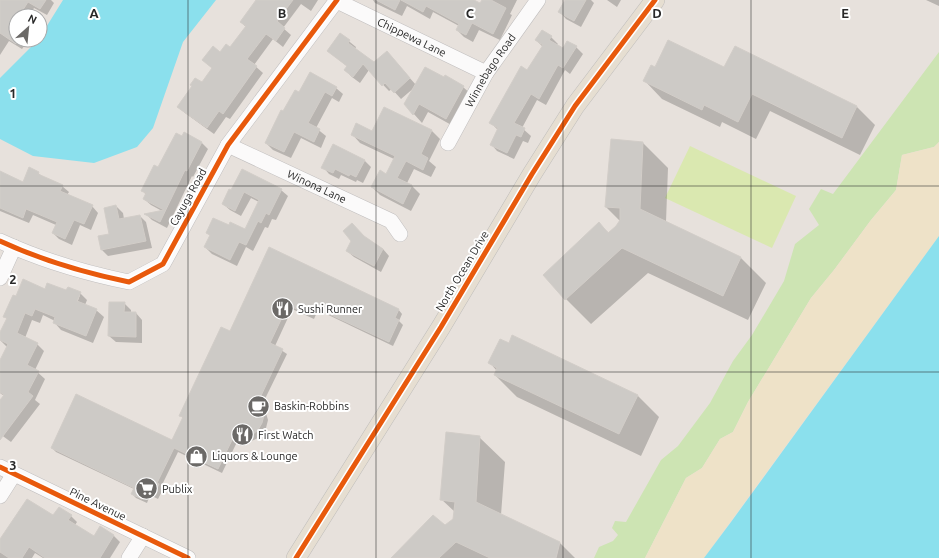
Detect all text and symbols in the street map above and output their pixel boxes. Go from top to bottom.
text: A [89,6,99,20]
text: B [278,6,287,20]
text: C [466,6,475,20]
text: D [652,6,662,20]
text: E [841,6,849,20]
north arrow [8,8,48,48]
text: N [26,12,39,26]
street label: Chippewa Lane [375,15,448,59]
street label: Winnebago Road [463,32,518,109]
text: 1 [9,86,17,100]
street label: Cayuga Road [167,166,209,228]
street label: Winona Lane [285,167,348,205]
street label: North Ocean Drive [433,229,491,313]
text: 2 [9,272,17,286]
restaurant icon: Sushi Runner [270,296,296,322]
place label: Sushi Runner [298,303,363,315]
cafe icon: Baskin-Robbins [245,393,271,419]
place label: Baskin-Robbins [274,400,349,412]
restaurant icon: First Watch [230,422,256,448]
place label: First Watch [258,429,314,441]
shop icon: Liquors & Lounge [183,443,209,469]
place label: Liquors & Lounge [212,450,298,462]
text: 3 [9,458,17,472]
supermarket icon: Publix [133,476,159,502]
place label: Publix [162,483,193,495]
street label: Pine Avenue [68,485,128,523]

